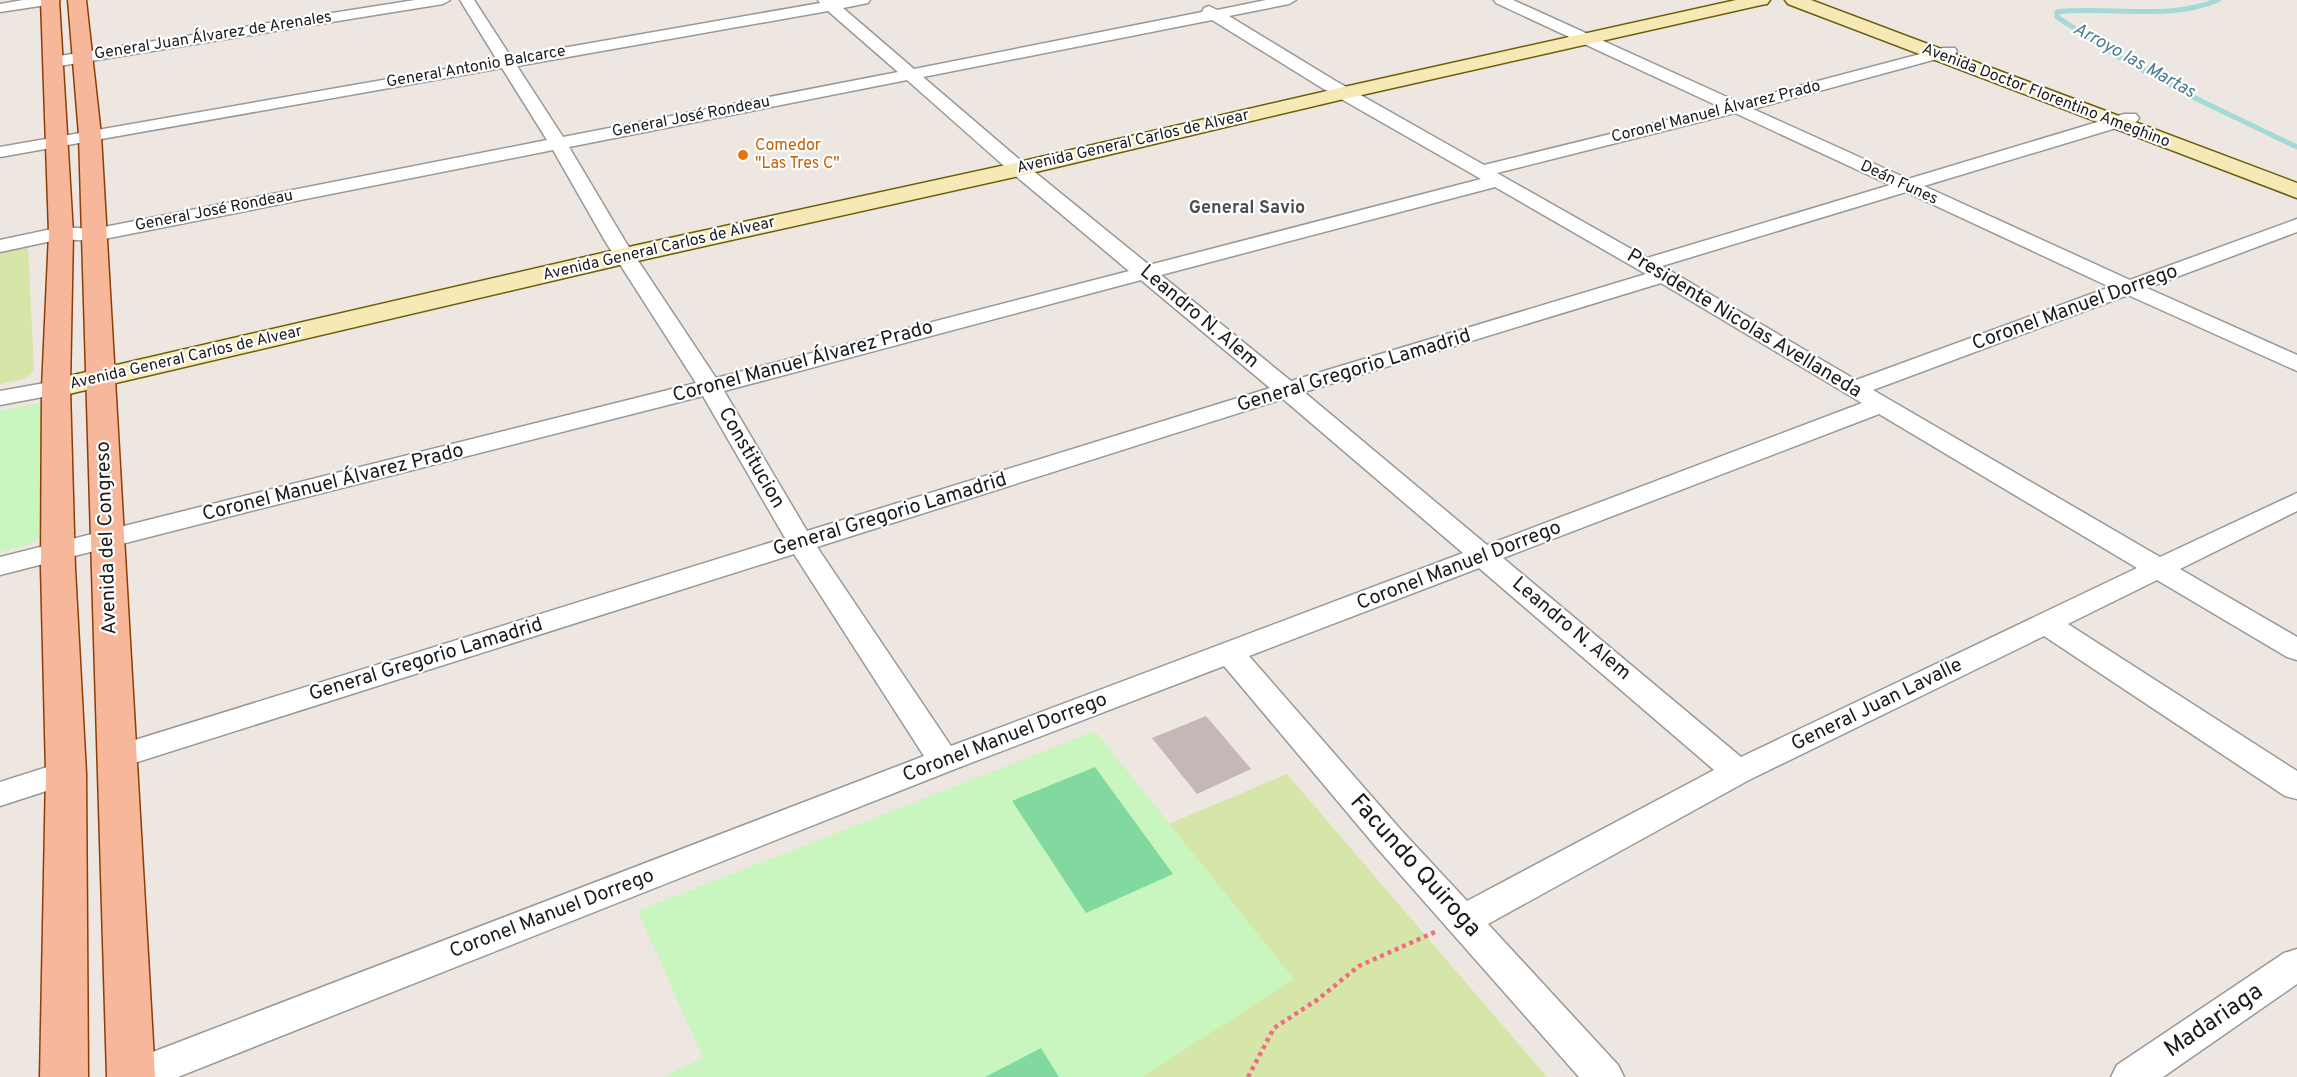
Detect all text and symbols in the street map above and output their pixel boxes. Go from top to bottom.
street label: General Juan Álvarez de Arenales [93,5,333,65]
water label: Arroyo las Martas [2069,18,2200,104]
street label: Avenida Doctor Florentino Ameghino [1919,39,2173,153]
street label: General Antonio Balcarce [385,41,567,93]
street label: Coronel Manuel Álvarez Prado [1609,74,1823,148]
street label: General José Rondeau [610,92,772,142]
street label: Avenida General Carlos de Alvear [1015,106,1251,178]
place label: Comedor "Las Tres C" [755,136,840,174]
marker: Comedor "Las Tres C" [736,148,750,162]
street label: Deán Funes [1857,156,1941,210]
street label: General José Rondeau [133,186,295,236]
district label: General Savio [1189,197,1305,220]
street label: Avenida General Carlos de Alvear [541,213,777,285]
street label: Presidente Nicolas Avellaneda [1622,243,1866,405]
street label: Coronel Manuel Dorrego [1969,259,2181,357]
street label: Leandro N. Alem [1134,260,1264,374]
street label: Coronel Manuel Álvarez Prado [669,313,936,409]
street label: Avenida General Carlos de Alvear [68,322,304,394]
street label: General Gregorio Lamadrid [1234,323,1474,419]
street label: Constitucion [712,403,790,513]
street label: Coronel Manuel Álvarez Prado [199,436,466,528]
street label: Avenida del Congreso [91,441,123,635]
street label: General Gregorio Lamadrid [770,467,1010,563]
street label: Coronel Manuel Dorrego [1353,515,1565,617]
street label: Leandro N. Alem [1506,572,1636,686]
street label: General Gregorio Lamadrid [306,612,546,708]
street label: General Juan Lavalle [1787,652,1967,758]
street label: Coronel Manuel Dorrego [899,687,1111,789]
street label: Facundo Quiroga [1343,788,1487,944]
street label: Coronel Manuel Dorrego [446,863,658,965]
street label: Madariaga [2159,977,2269,1065]

